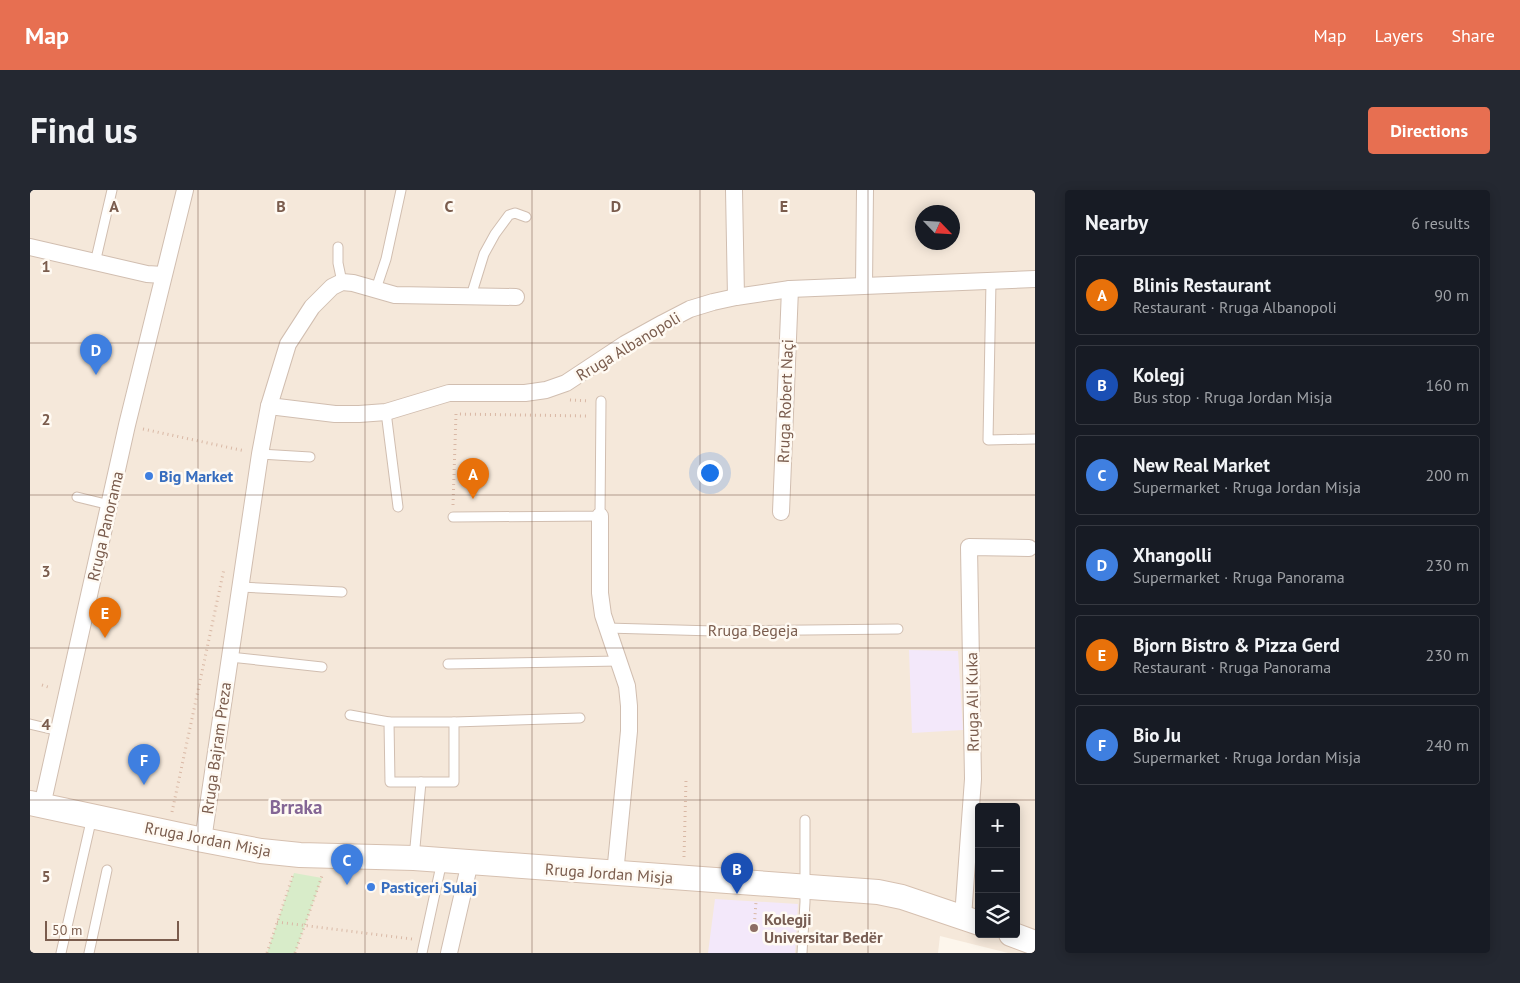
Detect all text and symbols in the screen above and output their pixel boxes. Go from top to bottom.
text: Map [25,20,69,51]
text: Map [1314,24,1346,47]
text: Layers [1374,24,1423,47]
text: Share [1451,24,1495,47]
text: Find us [30,107,138,153]
button: Directions [1368,107,1490,154]
text: A [109,196,119,216]
text: B [276,196,286,216]
text: C [445,196,454,216]
text: D [611,196,621,216]
text: E [780,196,788,216]
north arrow [915,205,960,250]
text: Nearby [1085,209,1148,236]
text: 6 results [1411,213,1470,233]
text: 1 [41,256,51,276]
text: Blinis Restaurant [1133,273,1271,297]
text: A [1097,285,1107,305]
text: 90 m [1434,285,1469,305]
text: Restaurant · Rruga Albanopoli [1133,297,1337,317]
street label: Rruga Albanopoli [572,307,684,385]
pin: D [80,334,112,375]
street label: Rruga Robert Naçi [773,339,797,463]
text: Kolegj [1133,363,1185,387]
text: B [1097,375,1107,395]
text: 160 m [1426,375,1469,395]
text: Bus stop · Rruga Jordan Misja [1133,387,1332,407]
text: 2 [41,409,51,429]
text: New Real Market [1133,453,1270,477]
pin: A [457,458,489,499]
your location [697,460,723,486]
text: C [1098,465,1106,485]
text: 200 m [1426,465,1469,485]
place label: Big Market [159,466,234,486]
street label: Rruga Panorama [83,469,127,583]
marker: Big Market [143,470,155,482]
text: Supermarket · Rruga Jordan Misja [1133,477,1361,497]
text: Xhangolli [1133,543,1212,567]
text: D [1097,555,1107,575]
text: 230 m [1426,555,1469,575]
text: 3 [41,561,51,581]
text: Supermarket · Rruga Panorama [1133,567,1345,587]
pin: E [89,597,121,638]
street label: Rruga Begeja [708,620,798,640]
text: Bjorn Bistro & Pizza Gerd [1133,633,1340,657]
text: E [1098,645,1106,665]
text: 230 m [1426,645,1469,665]
street label: Rruga Ali Kuka [961,652,983,752]
text: Restaurant · Rruga Panorama [1133,657,1331,677]
street label: Rruga Bajram Preza [197,681,235,815]
text: 4 [41,714,51,734]
text: Bio Ju [1133,723,1181,747]
text: F [1098,735,1106,755]
text: 240 m [1426,735,1469,755]
pin: F [128,744,160,785]
text: Supermarket · Rruga Jordan Misja [1133,747,1361,767]
district label: Brraka [270,795,322,819]
map controls [975,803,1020,938]
button: + [975,803,1020,848]
street label: Rruga Jordan Misja [143,817,273,861]
pin: C [331,844,363,885]
button: − [975,848,1020,893]
pin: B [721,853,753,894]
street label: Rruga Jordan Misja [544,859,674,887]
text: 5 [41,866,51,886]
place label: Pastiçeri Sulaj [381,877,477,897]
marker: Pastiçeri Sulaj [365,881,377,893]
button: layers [975,893,1020,938]
place label: Kolegji Universitar Bedër [764,909,883,947]
scale bar [45,918,179,941]
text: 50 m [52,921,82,939]
marker: Kolegji Universitar Bedër [748,922,760,934]

